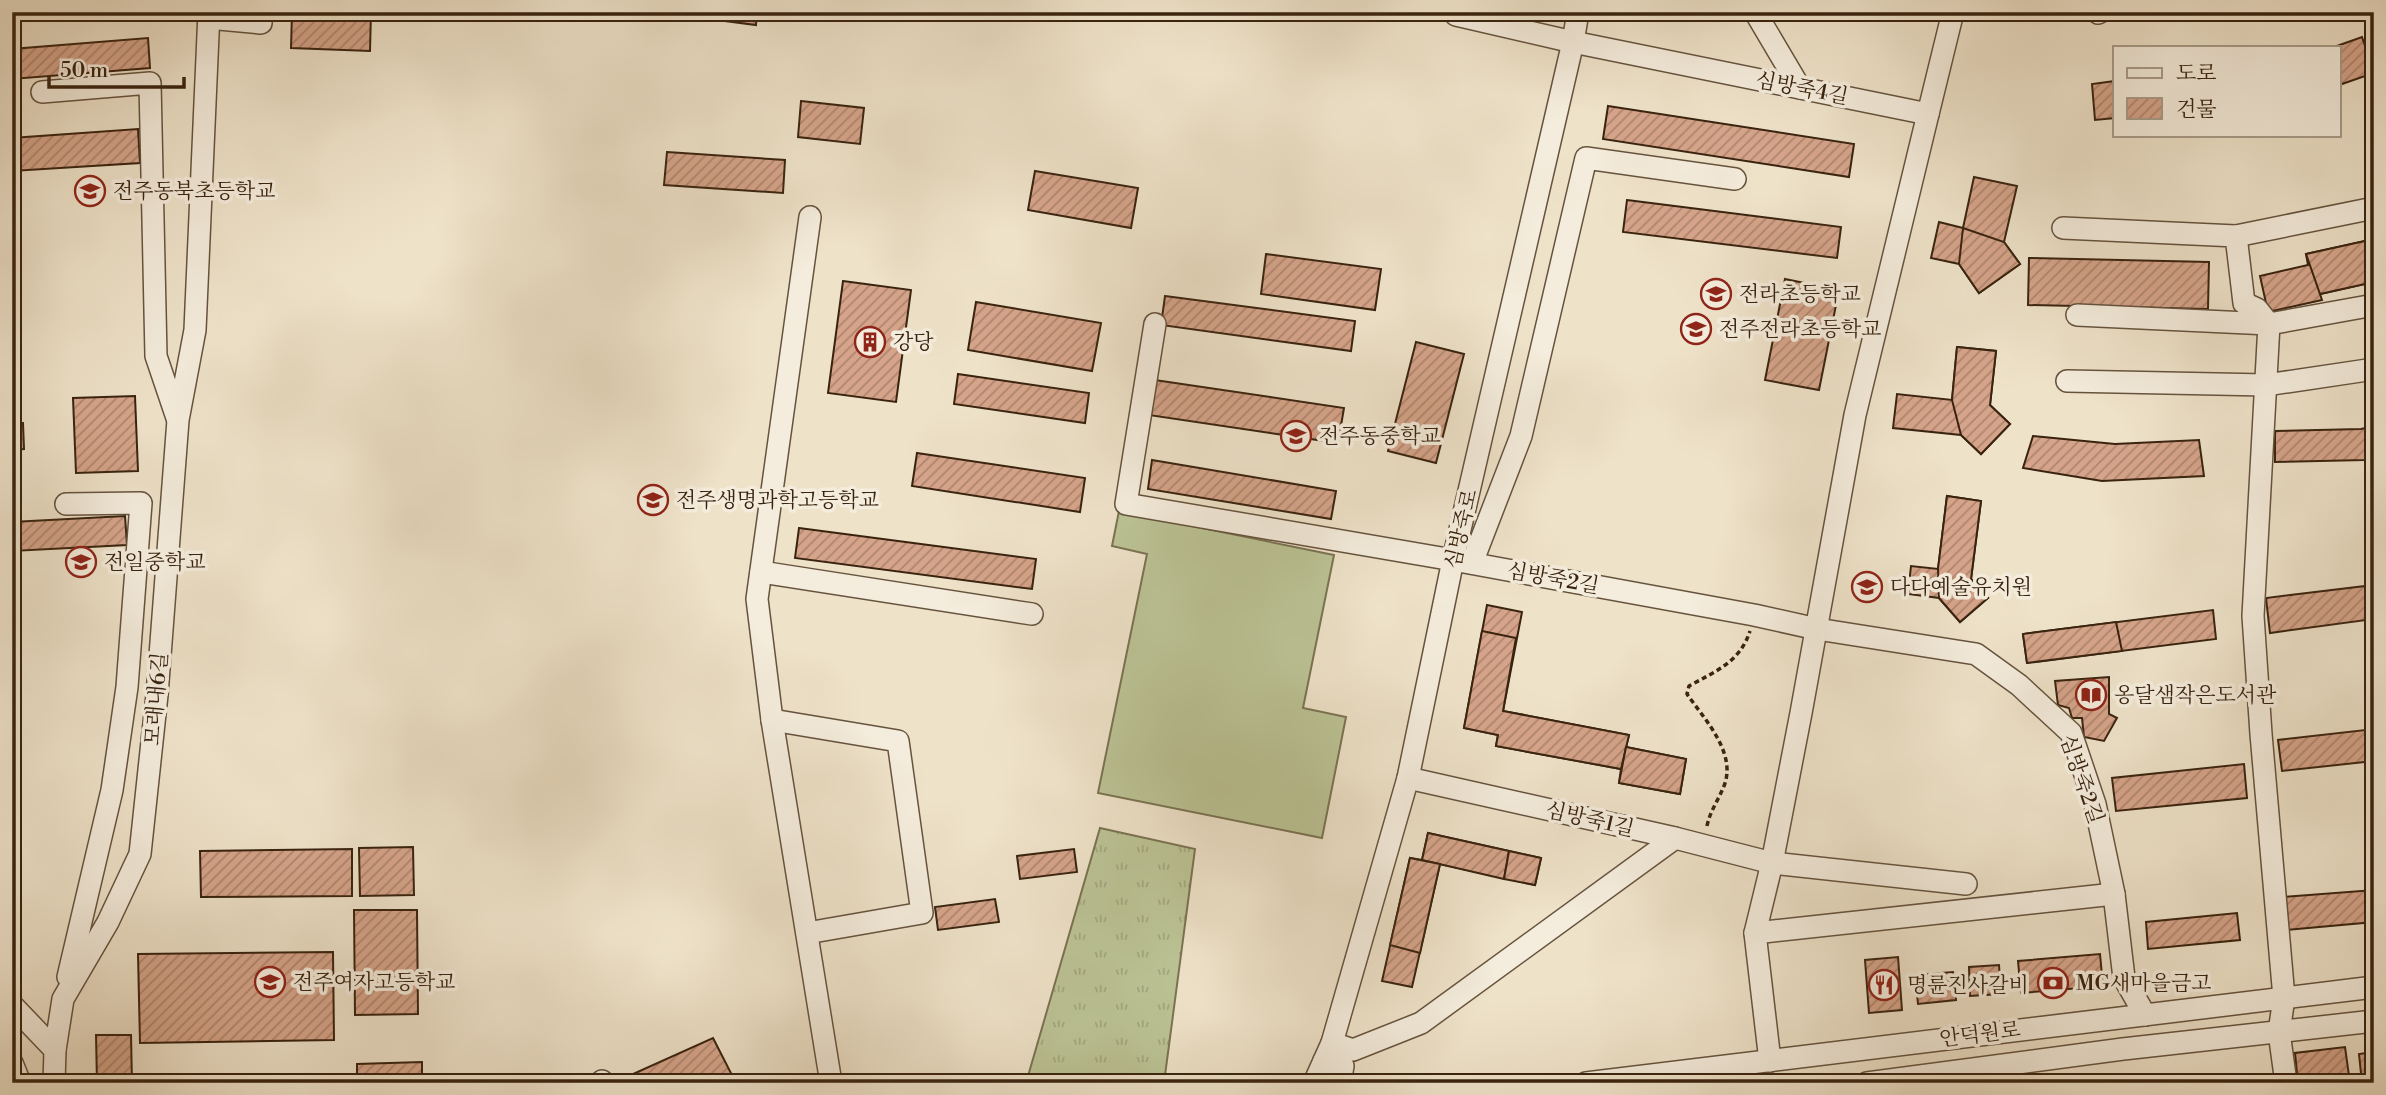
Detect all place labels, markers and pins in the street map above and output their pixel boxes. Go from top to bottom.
school or university icon: 전주동북초등학교 [73,174,107,208]
place label: 전주동북초등학교 [113,179,275,205]
school or university icon: 전라초등학교 [1699,277,1733,311]
place label: 전라초등학교 [1739,282,1861,308]
school or university icon: 전주전라초등학교 [1679,312,1713,346]
place label: 전주전라초등학교 [1719,317,1881,343]
building icon: 강당 [853,325,887,359]
place label: 강당 [893,330,934,356]
school or university icon: 전주동중학교 [1279,419,1313,453]
place label: 전주동중학교 [1319,424,1441,450]
school or university icon: 전주생명과학고등학교 [636,483,670,517]
place label: 전주생명과학고등학교 [676,488,879,514]
school or university icon: 전일중학교 [64,545,98,579]
place label: 전일중학교 [104,550,205,576]
school or university icon: 다다예술유치원 [1850,570,1884,604]
place label: 다다예술유치원 [1890,575,2032,601]
library icon: 옹달샘작은도서관 [2074,678,2108,712]
place label: 옹달샘작은도서관 [2114,683,2277,709]
school or university icon: 전주여자고등학교 [253,965,287,999]
bank icon: MG새마을금고 [2036,966,2070,1000]
restaurant icon: 명륜진사갈비 [1867,968,1901,1002]
place label: 전주여자고등학교 [293,970,455,996]
place label: MG새마을금고 [2076,971,2211,997]
place label: 명륜진사갈비 [1907,973,2029,999]

